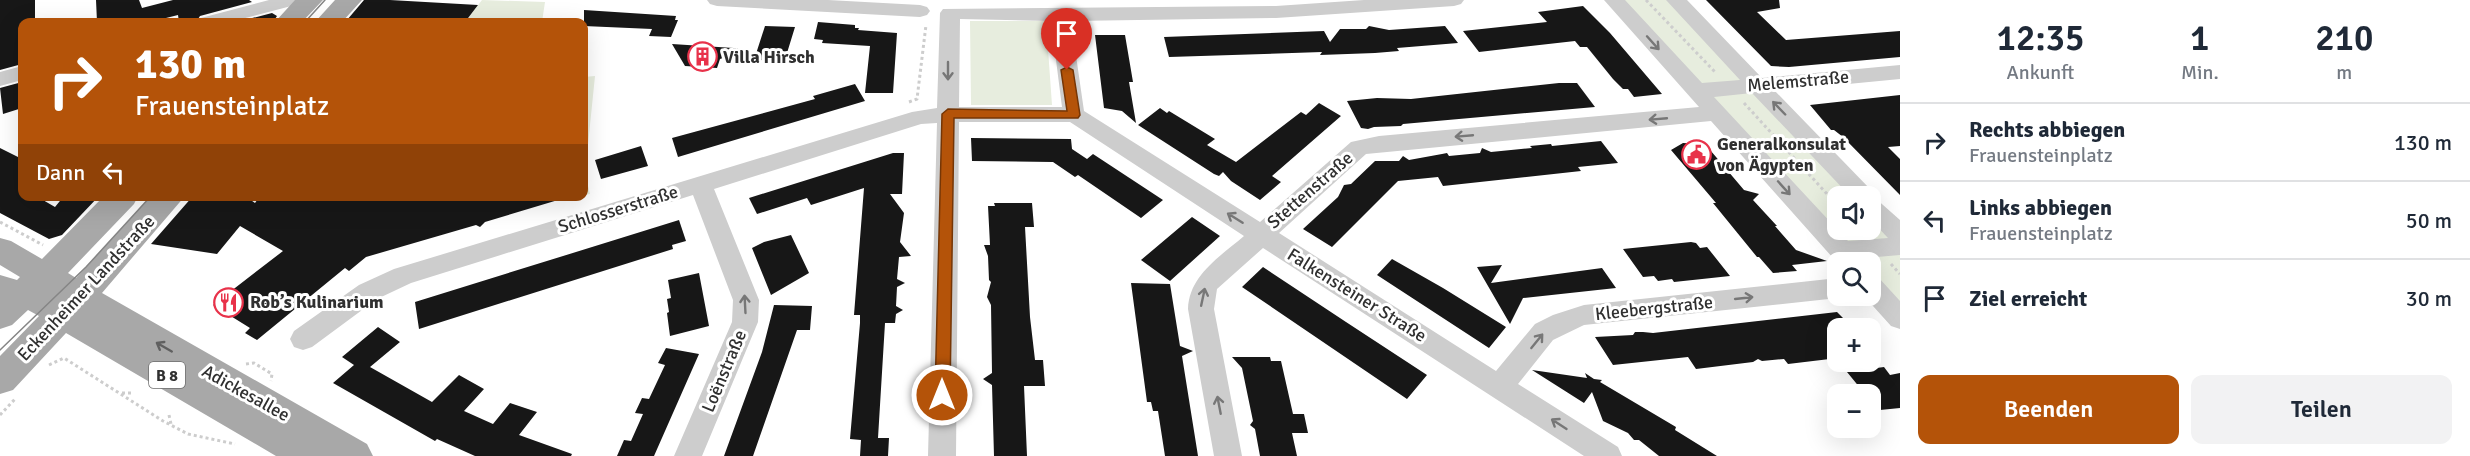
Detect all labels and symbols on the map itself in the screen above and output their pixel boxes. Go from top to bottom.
pin [1041,8,1092,70]
one-way arrow [1646,35,1660,50]
building icon: Villa Hirsch [686,41,718,73]
place label: Villa Hirsch [723,46,815,68]
one-way arrow [942,61,954,81]
street label: Melemstraße [1746,66,1850,96]
one-way arrow [1772,101,1787,116]
one-way arrow [1649,114,1669,125]
one-way arrow [1454,131,1474,142]
place label: Generalkonsulat von Ägypten [1716,133,1846,176]
public building icon: Generalkonsulat von Ägypten [1680,138,1712,170]
street label: Stettenstraße [1263,147,1357,233]
street label: Schlosserstraße [555,180,681,238]
one-way arrow [1777,180,1791,195]
street label: Eckenheimer Landstraße [13,211,159,365]
one-way arrow [1228,212,1244,224]
street label: Falkensteiner Straße [1283,243,1431,347]
restaurant icon: Rob’s Kulinarium [213,286,245,318]
one-way arrow [1198,288,1209,307]
place label: Rob’s Kulinarium [250,291,384,313]
street label: Kleebergstraße [1594,291,1714,325]
one-way arrow [1734,292,1754,303]
one-way arrow [739,295,750,315]
street label: Loënstraße [697,327,751,415]
one-way arrow [1530,333,1543,349]
one-way arrow [156,341,174,352]
street label: Adickesallee [198,360,294,426]
road number: B 8 [149,362,185,388]
position arrow [910,363,974,427]
one-way arrow [1213,396,1224,415]
one-way arrow [1552,418,1568,430]

